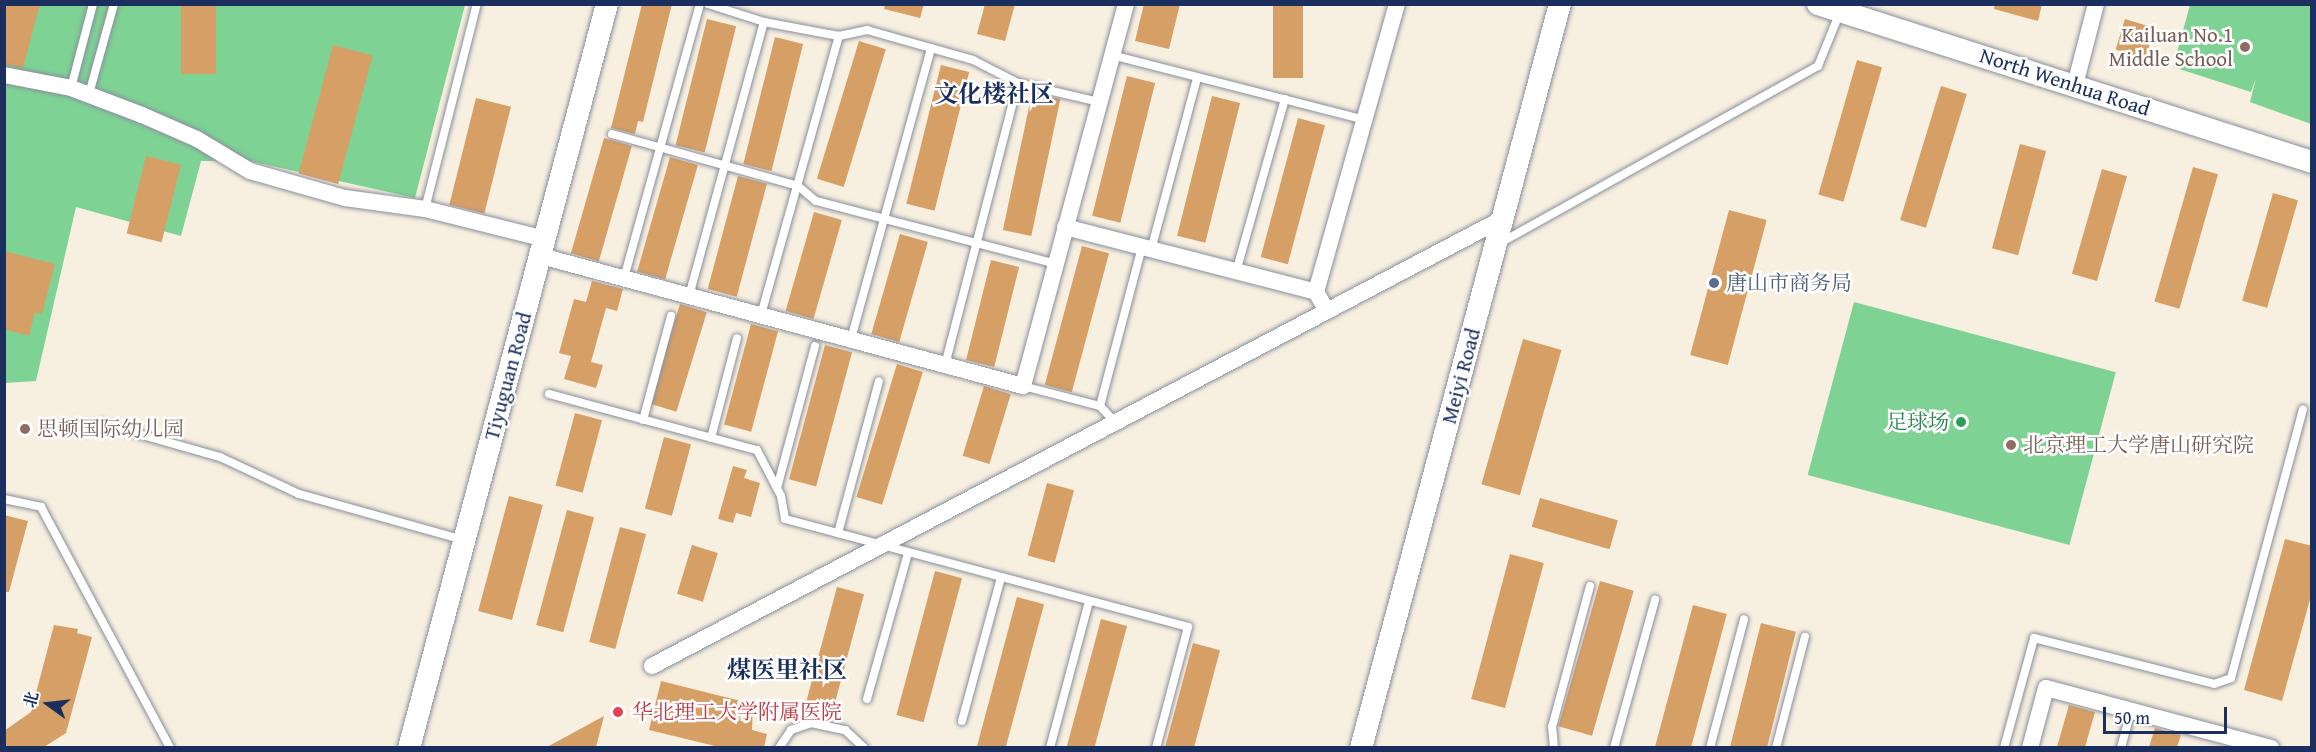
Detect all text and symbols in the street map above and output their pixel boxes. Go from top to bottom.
place label: Kailuan No.1 Middle School [2109,22,2233,72]
marker: Kailuan No.1 Middle School [2238,40,2252,54]
street label: North Wenhua Road [1977,43,2153,121]
district label: 文化楼社区 [934,80,1054,108]
place label: 唐山市商务局 [1726,270,1852,296]
marker: 唐山市商务局 [1707,276,1721,290]
street label: Tiyuguan Road [479,309,537,443]
street label: Meiyi Road [1436,325,1486,427]
place label: 足球场 [1886,409,1949,435]
marker: 足球场 [1954,415,1968,429]
place label: 思顿国际幼儿园 [37,416,184,442]
marker: 思顿国际幼儿园 [18,422,32,436]
place label: 北京理工大学唐山研究院 [2023,432,2254,458]
marker: 北京理工大学唐山研究院 [2004,438,2018,452]
district label: 煤医里社区 [727,656,847,684]
north arrow [18,674,78,734]
text: 北 [17,689,44,710]
scale bar [2106,695,2230,733]
place label: 华北理工大学附属医院 [632,699,842,725]
marker: 华北理工大学附属医院 [609,703,627,721]
text: 50 m [2114,704,2150,731]

